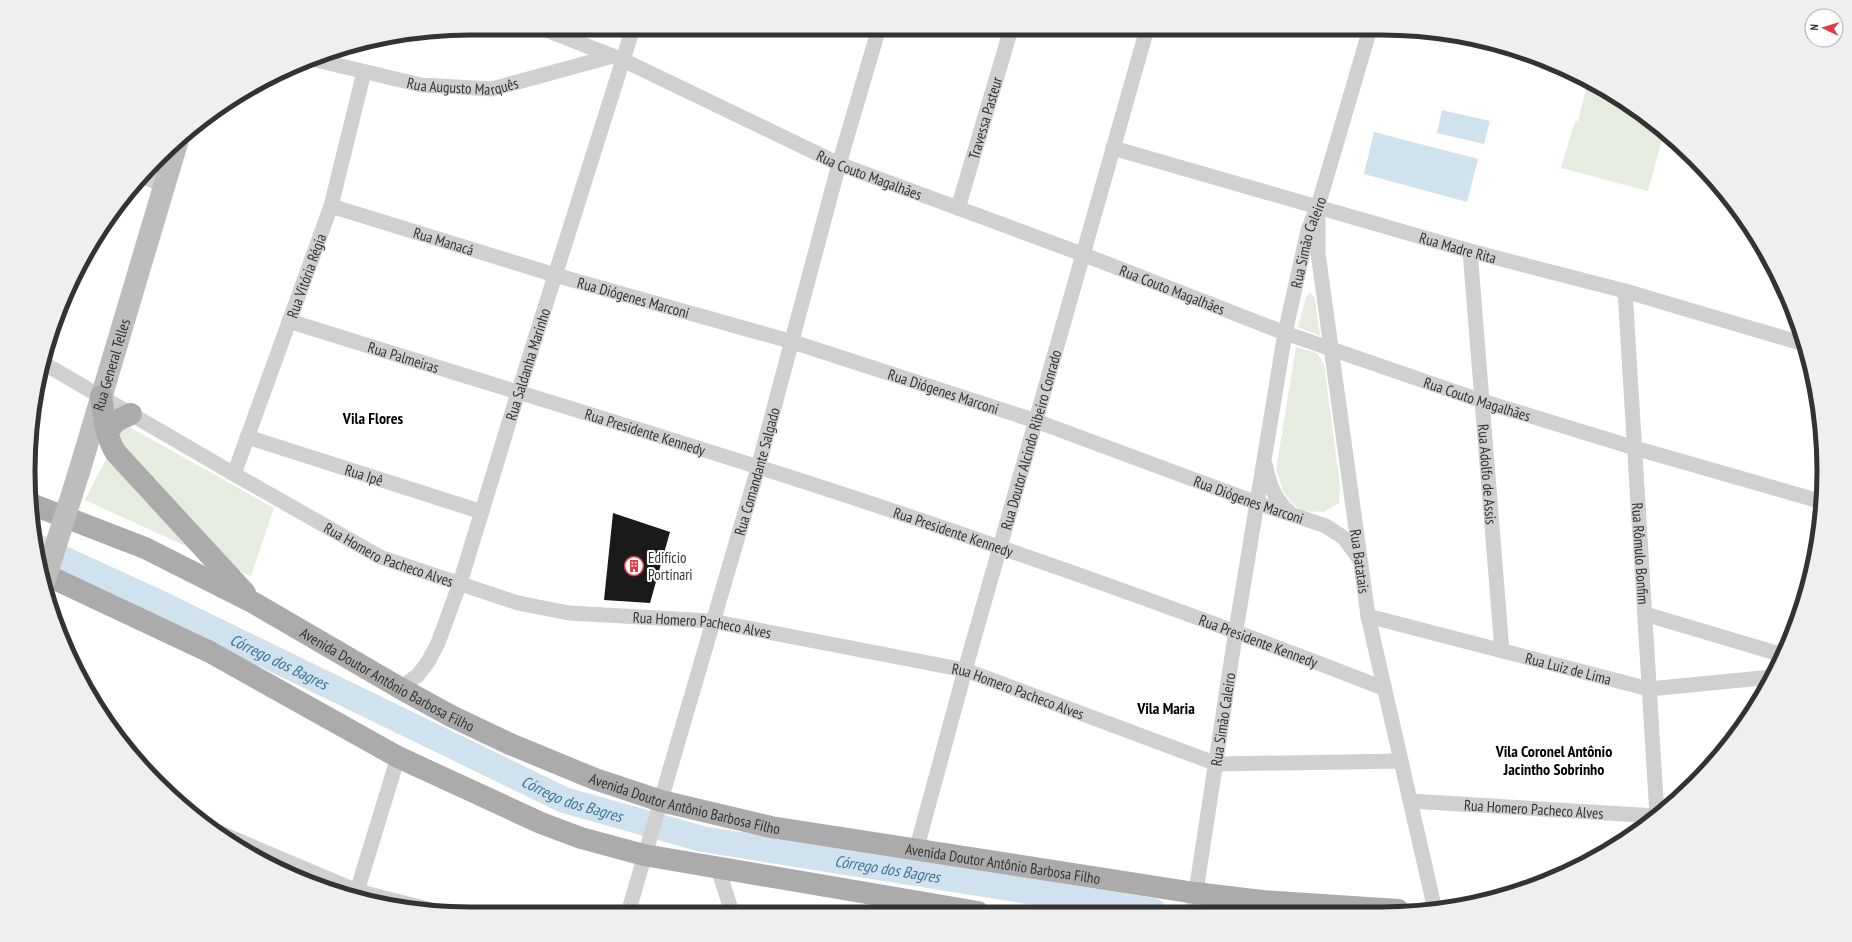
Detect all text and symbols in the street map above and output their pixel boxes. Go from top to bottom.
north arrow [1804,8,1844,48]
text: N [1807,24,1821,31]
street label: Rua Augusto Marquês [405,73,520,99]
street label: Travessa Pasteur [963,73,1006,161]
street label: Rua Couto Magalhães [814,145,925,203]
street label: Rua Simão Caleiro [1286,194,1330,290]
street label: Rua Manacá [411,222,476,259]
street label: Rua Madre Rita [1417,227,1499,267]
street label: Rua Vitória Régia [282,231,330,320]
street label: Rua Couto Magalhães [1117,260,1228,318]
street label: Rua Diógenes Marconi [575,272,692,322]
street label: Rua Saldanha Marinho [501,306,554,422]
street label: Rua General Telles [88,316,134,413]
street label: Rua Palmeiras [366,337,441,377]
street label: Rua Doutor Alcindo Ribeiro Conrado [996,348,1065,532]
street label: Rua Diógenes Marconi [886,364,1001,418]
street label: Rua Couto Magalhães [1421,372,1533,425]
street label: Rua Presidente Kennedy [583,404,708,459]
street label: Rua Comandante Salgado [729,405,783,538]
district label: Vila Flores [342,408,404,428]
street label: Rua Adolfo de Assis [1474,423,1501,525]
street label: Rua Ipê [343,459,386,489]
street label: Rua Diógenes Marconi [1191,471,1306,527]
street label: Rua Presidente Kennedy [891,502,1016,561]
street label: Rua Rômulo Bonfim [1628,502,1654,605]
street label: Rua Homero Pacheco Alves [321,518,456,590]
street label: Rua Batatais [1347,528,1374,594]
place label: Edifício Portinari [648,548,693,584]
building icon: Edifício Portinari [623,555,645,577]
street label: Rua Homero Pacheco Alves [632,607,773,642]
street label: Rua Presidente Kennedy [1197,610,1321,672]
street label: Avenida Doutor Antônio Barbosa Filho [297,623,478,735]
water label: Córrego dos Bagres [227,629,333,694]
street label: Rua Luiz de Lima [1523,648,1613,688]
street label: Rua Homero Pacheco Alves [950,658,1087,723]
street label: Rua Simão Caleiro [1206,671,1239,767]
district label: Vila Maria [1136,698,1195,718]
district label: Vila Coronel Antônio Jacintho Sobrinho [1495,741,1612,779]
street label: Avenida Doutor Antônio Barbosa Filho [587,768,782,838]
water label: Córrego dos Bagres [518,771,626,826]
street label: Rua Homero Pacheco Alves [1463,795,1604,822]
street label: Avenida Doutor Antônio Barbosa Filho [904,839,1102,888]
water label: Córrego dos Bagres [833,850,943,887]

